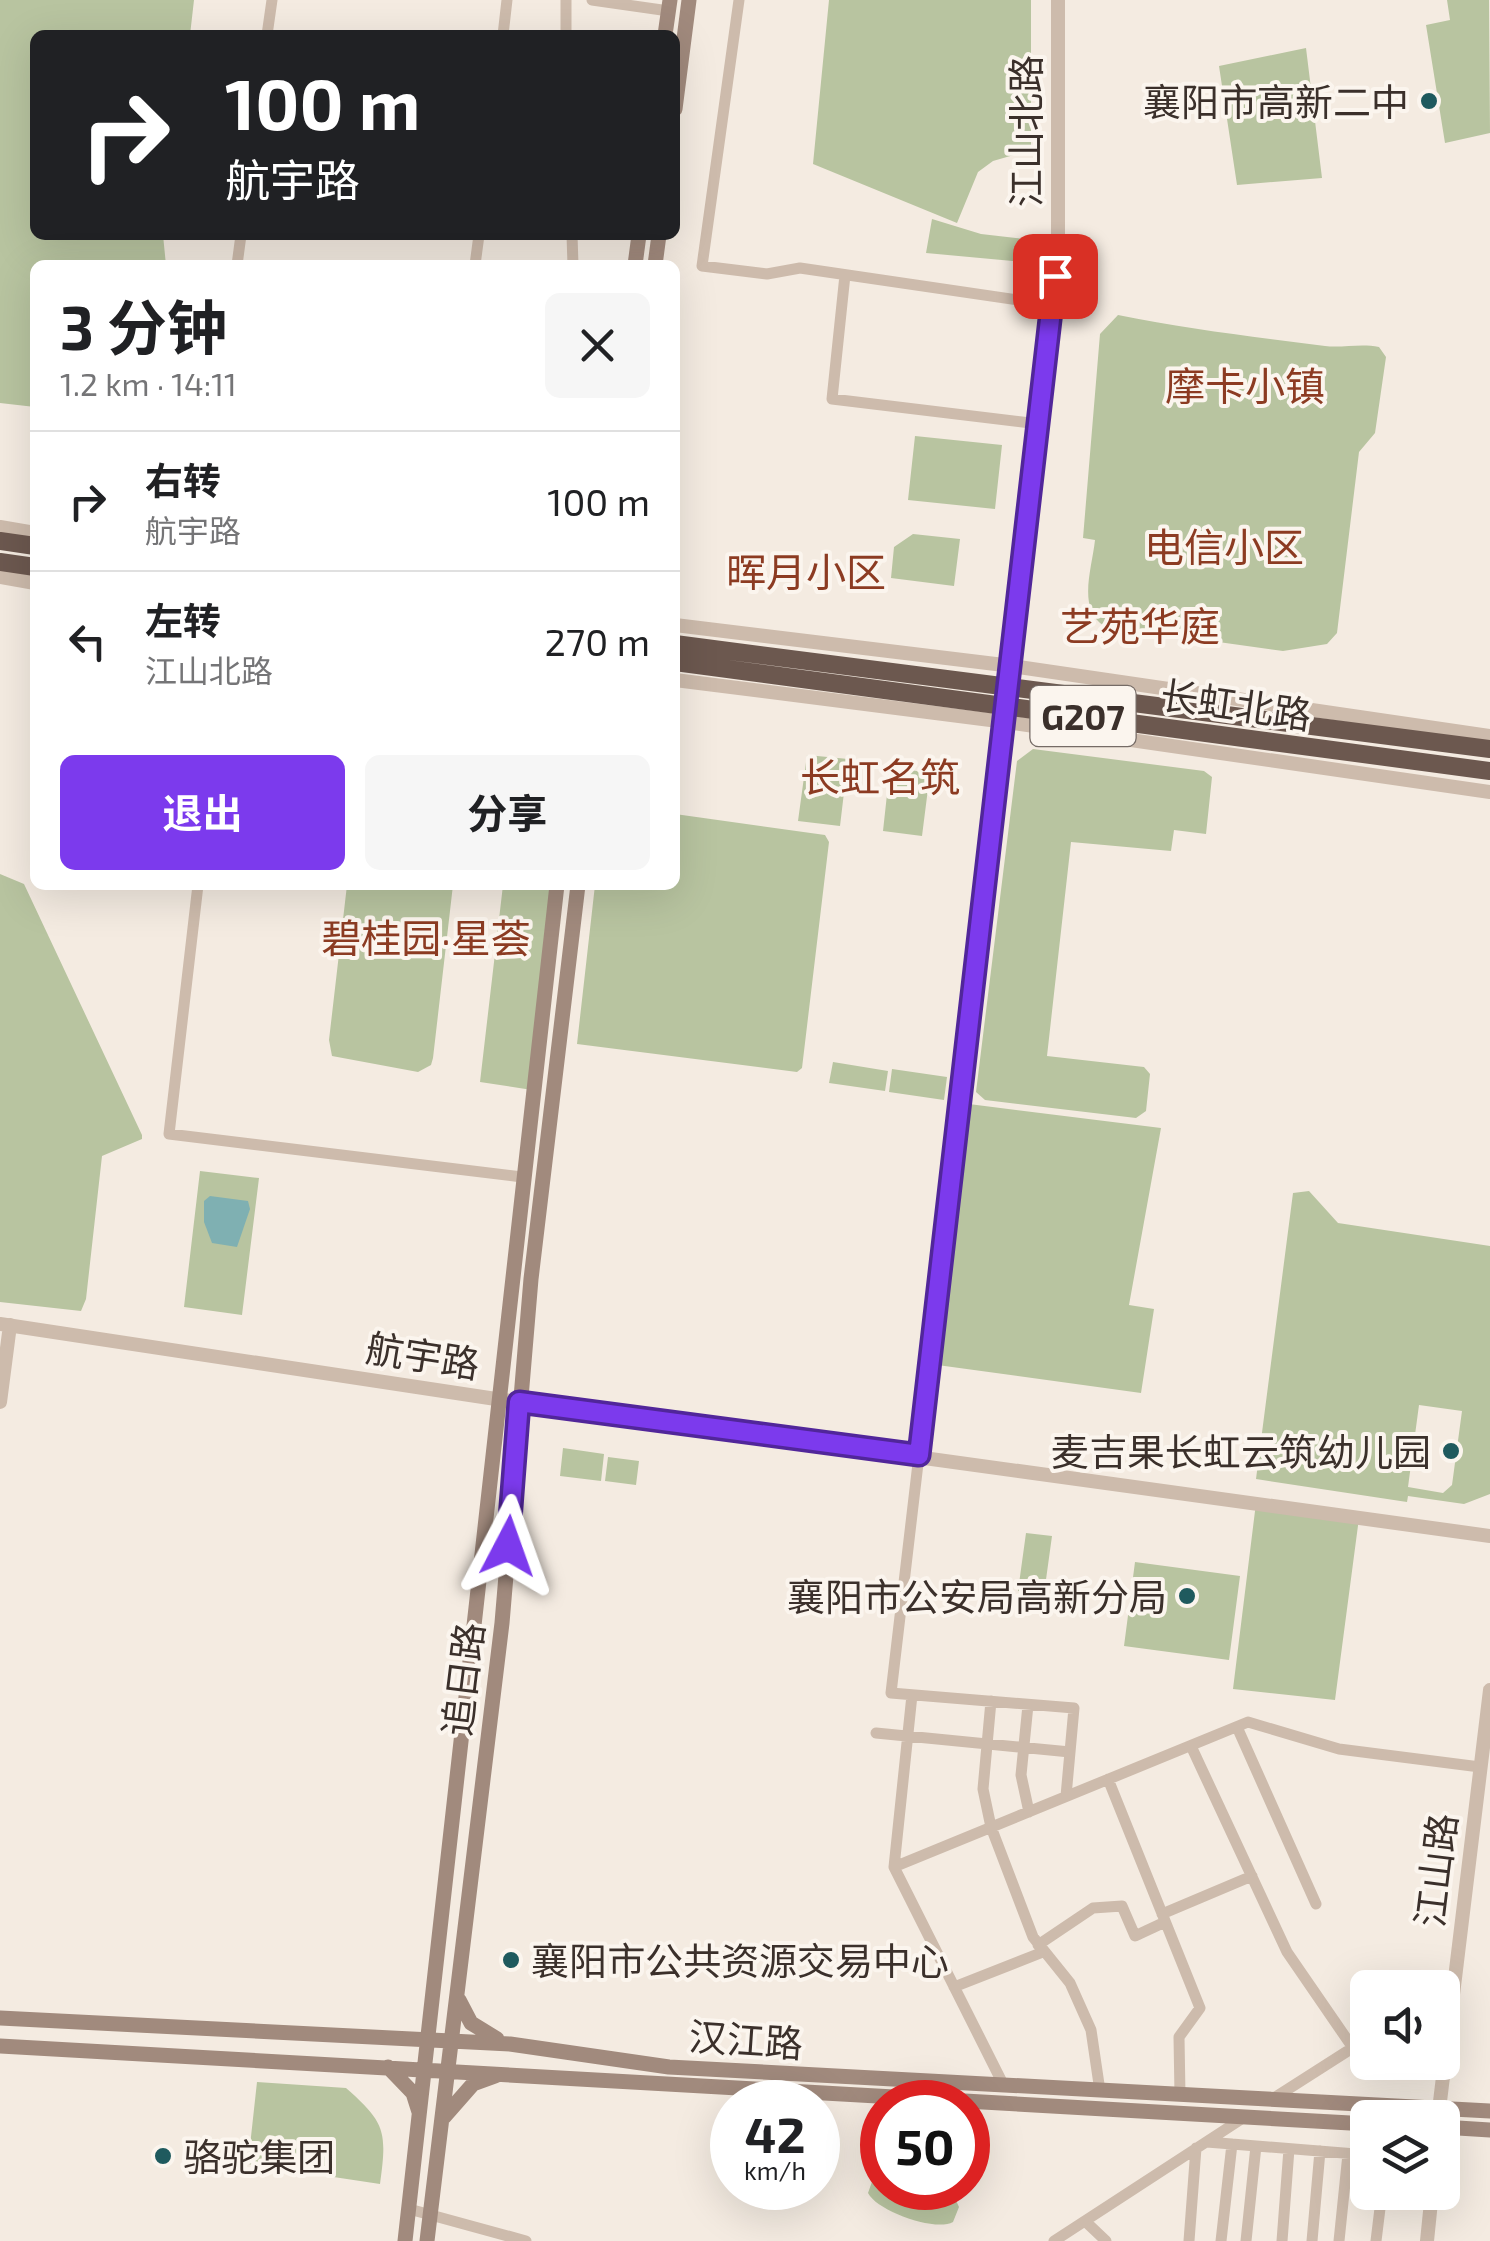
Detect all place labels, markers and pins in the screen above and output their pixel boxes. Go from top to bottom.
place label: 襄阳市高新二中 [1143,78,1409,124]
marker: 襄阳市高新二中 [1418,90,1440,112]
pin [1013,234,1098,319]
place label: 麦吉果长虹云筑幼儿园 [1051,1428,1431,1474]
marker: 麦吉果长虹云筑幼儿园 [1440,1440,1462,1462]
place label: 襄阳市公安局高新分局 [787,1573,1167,1619]
marker: 襄阳市公安局高新分局 [1176,1585,1198,1607]
place label: 襄阳市公共资源交易中心 [531,1937,949,1983]
marker: 襄阳市公共资源交易中心 [500,1949,522,1971]
place label: 骆驼集团 [183,2133,335,2179]
marker: 骆驼集团 [152,2145,174,2167]

